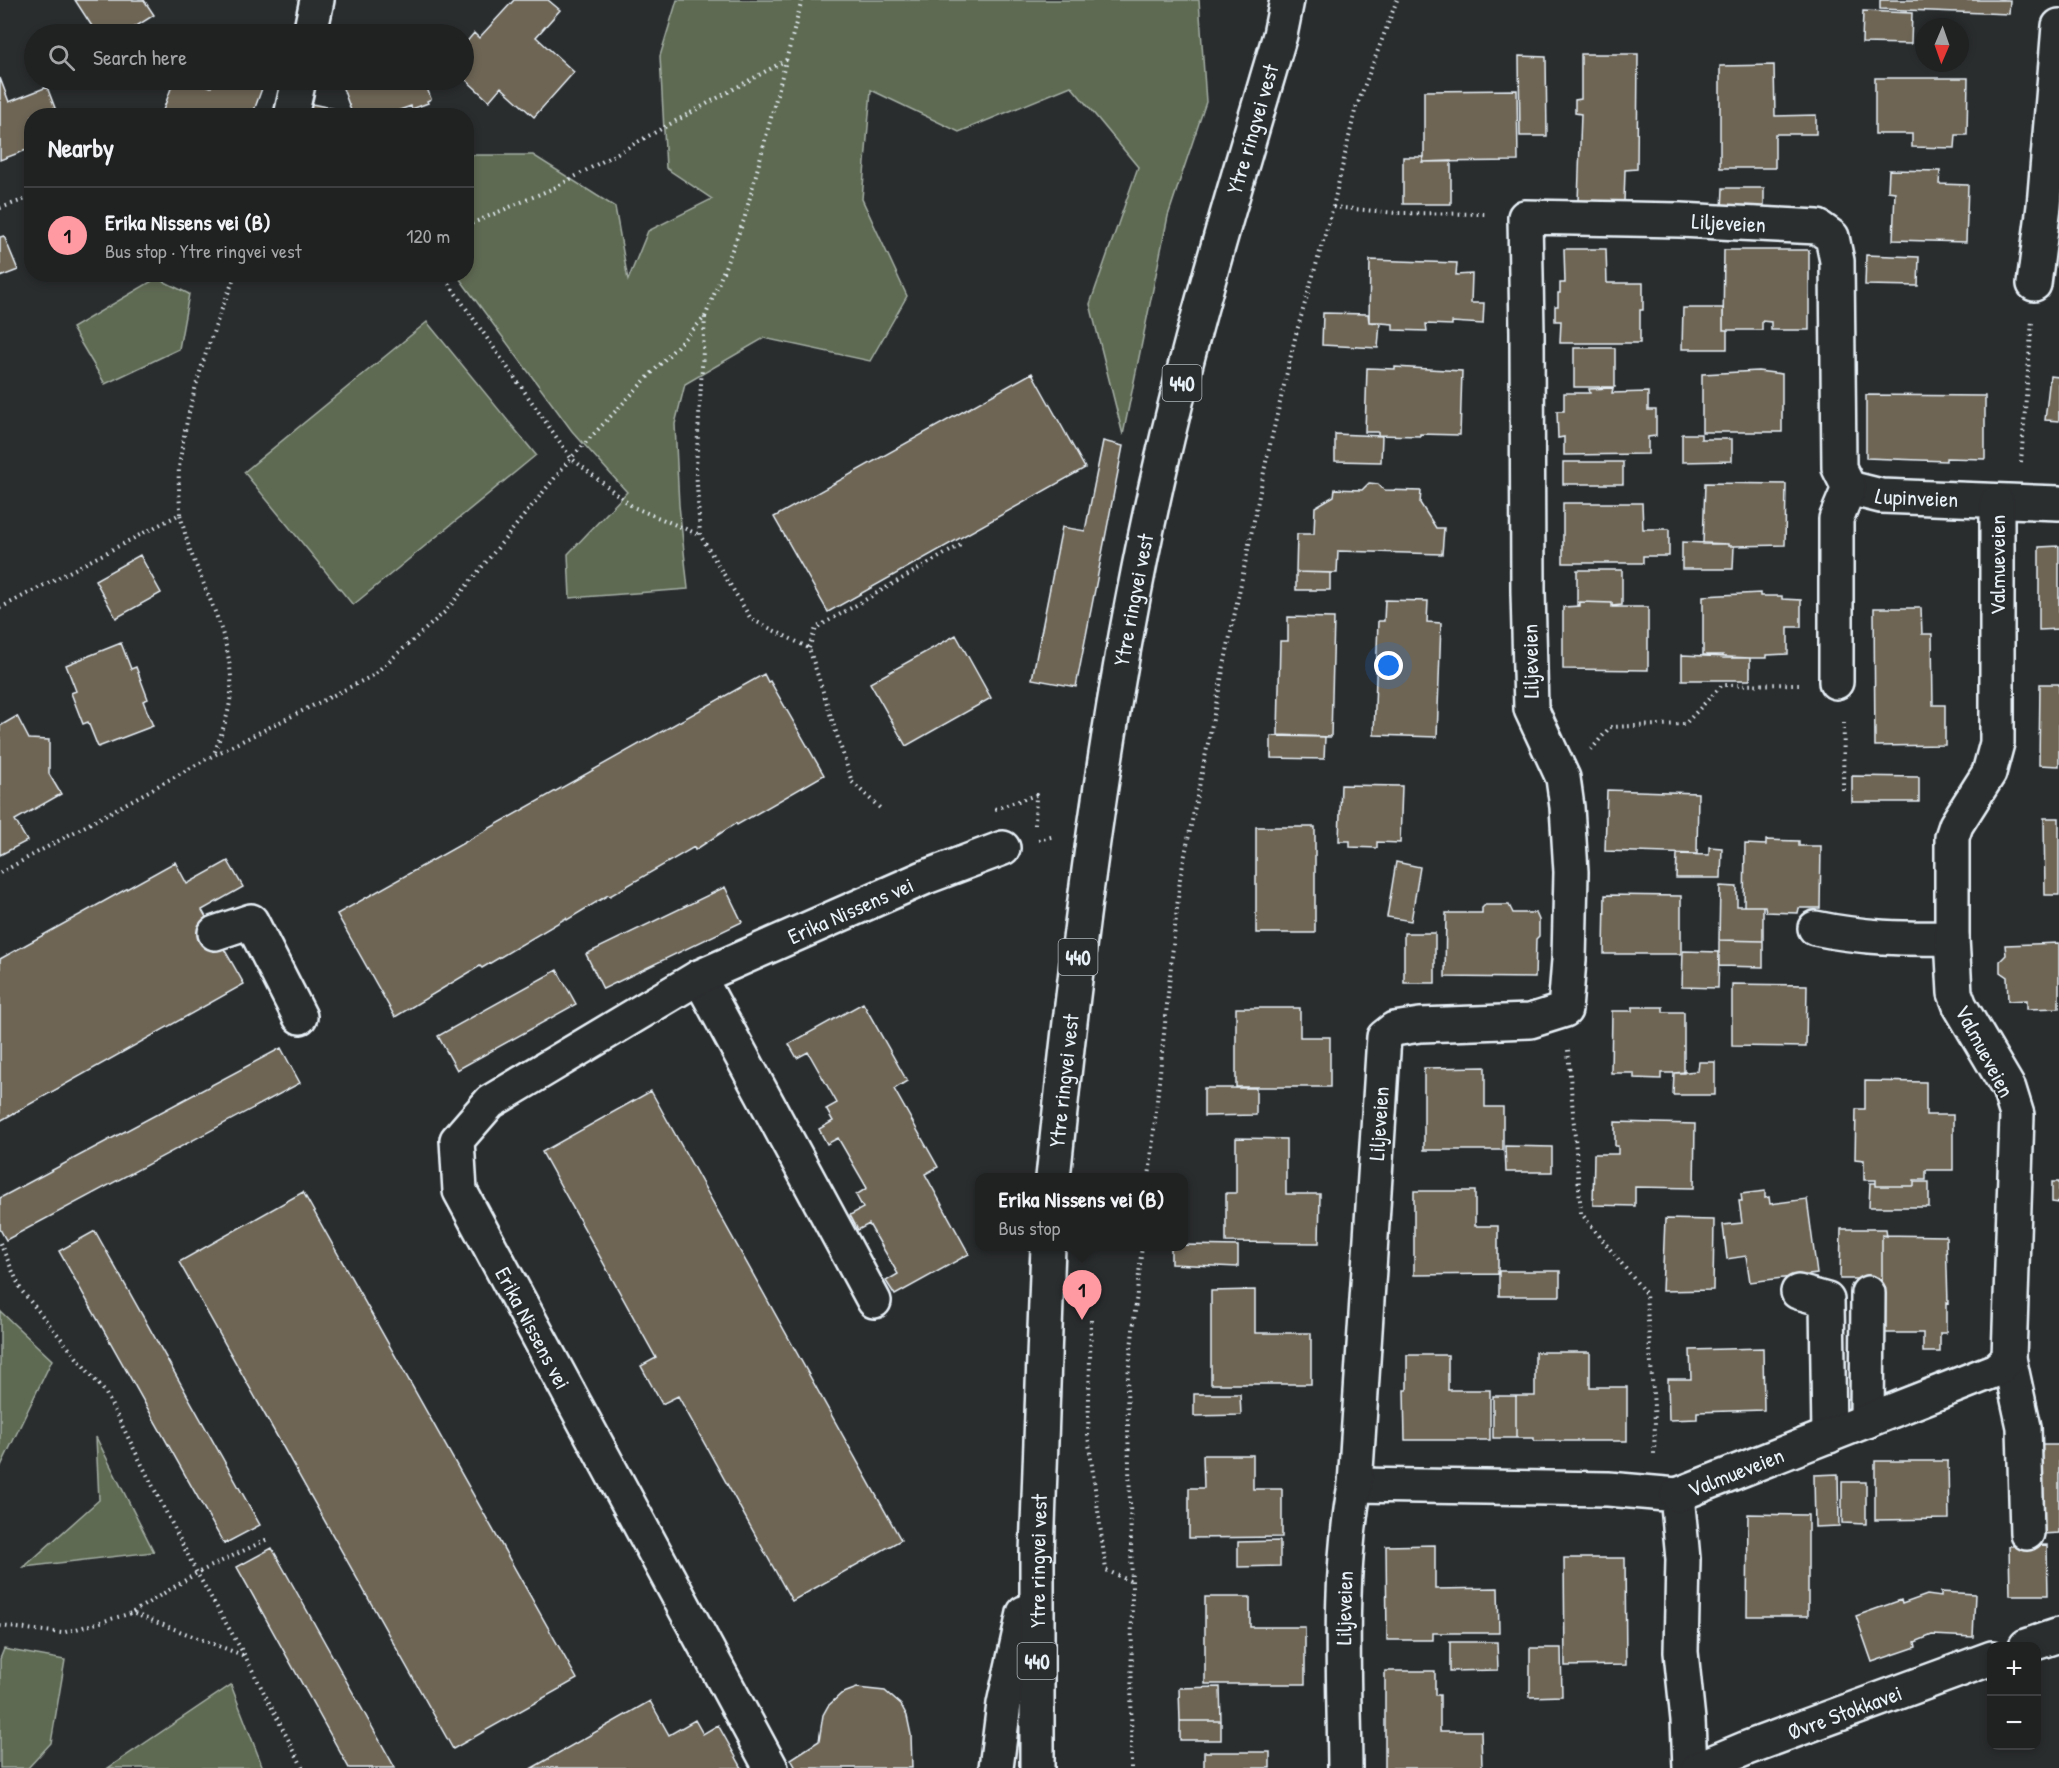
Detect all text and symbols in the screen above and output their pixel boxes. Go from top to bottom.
north arrow [1915,18,1969,72]
search box [24,24,474,90]
icon: search [45,41,78,74]
text: Search here [93,42,187,72]
street label: Ytre ringvei vest [1219,60,1286,197]
text: Nearby [48,130,114,165]
street label: Liljeveien [1691,206,1767,239]
text: Erika Nissens vei (B) [105,207,271,237]
text: 1 [64,222,71,249]
text: 120 m [406,222,450,249]
text: Bus stop · Ytre ringvei vest [105,237,302,264]
road number: 440 [1162,365,1202,401]
street label: Lupinveien [1872,480,1959,514]
street label: Valmueveien [1982,515,2012,615]
street label: Ytre ringvei vest [1106,530,1161,668]
street label: Liljeveien [1514,624,1546,698]
your location [1374,651,1403,680]
street label: Erika Nissens vei [783,869,918,951]
road number: 440 [1058,939,1098,975]
street label: Valmueveien [1948,1000,2022,1102]
street label: Ytre ringvei vest [1041,1012,1086,1149]
street label: Liljeveien [1361,1085,1396,1161]
popup [975,1173,1188,1251]
text: Erika Nissens vei (B) [999,1184,1164,1214]
text: Bus stop [999,1214,1060,1241]
street label: Erika Nissens vei [488,1262,578,1394]
pin: 1 [1062,1270,1102,1320]
street label: Valmueveien [1683,1440,1788,1504]
street label: Ytre ringvei vest [1022,1493,1054,1628]
street label: Liljeveien [1328,1570,1360,1645]
map controls [1987,1642,2041,1750]
button: + [1987,1642,2041,1696]
road number: 440 [1018,1643,1056,1679]
street label: Øvre Stokkavei [1783,1677,1906,1747]
button: − [1987,1696,2041,1750]

